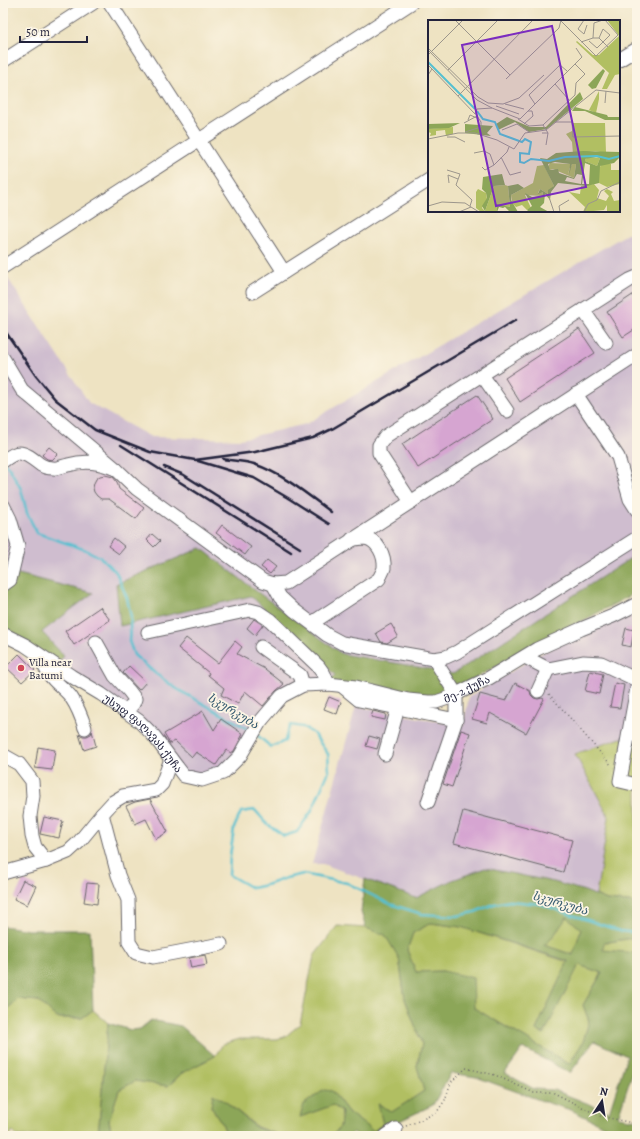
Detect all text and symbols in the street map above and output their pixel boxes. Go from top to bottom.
scale bar [20,18,87,44]
inset map [428,20,620,212]
text: 50 m [26,24,50,40]
place label: Villa near Batumi [28,655,71,683]
marker: Villa near Batumi [16,663,26,673]
street label: მე-2 ქუჩა [442,671,492,706]
water label: სკურკუბა [204,689,262,733]
street label: უსუფ ფაღავას ქუჩა [100,690,186,776]
water label: სკურკუბა [530,887,590,919]
north arrow [582,1081,622,1121]
text: N [598,1084,609,1100]

